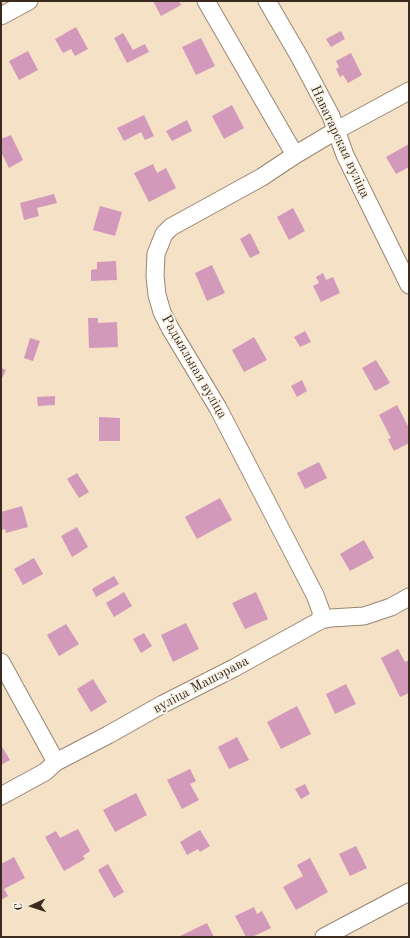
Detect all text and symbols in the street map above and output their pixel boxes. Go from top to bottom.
street label: Наватарская вуліца [307,83,373,201]
street label: Радыяльная вуліца [157,312,231,422]
street label: вуліца Машэрава [150,653,252,717]
north arrow [12,886,52,926]
text: С [14,903,25,911]

